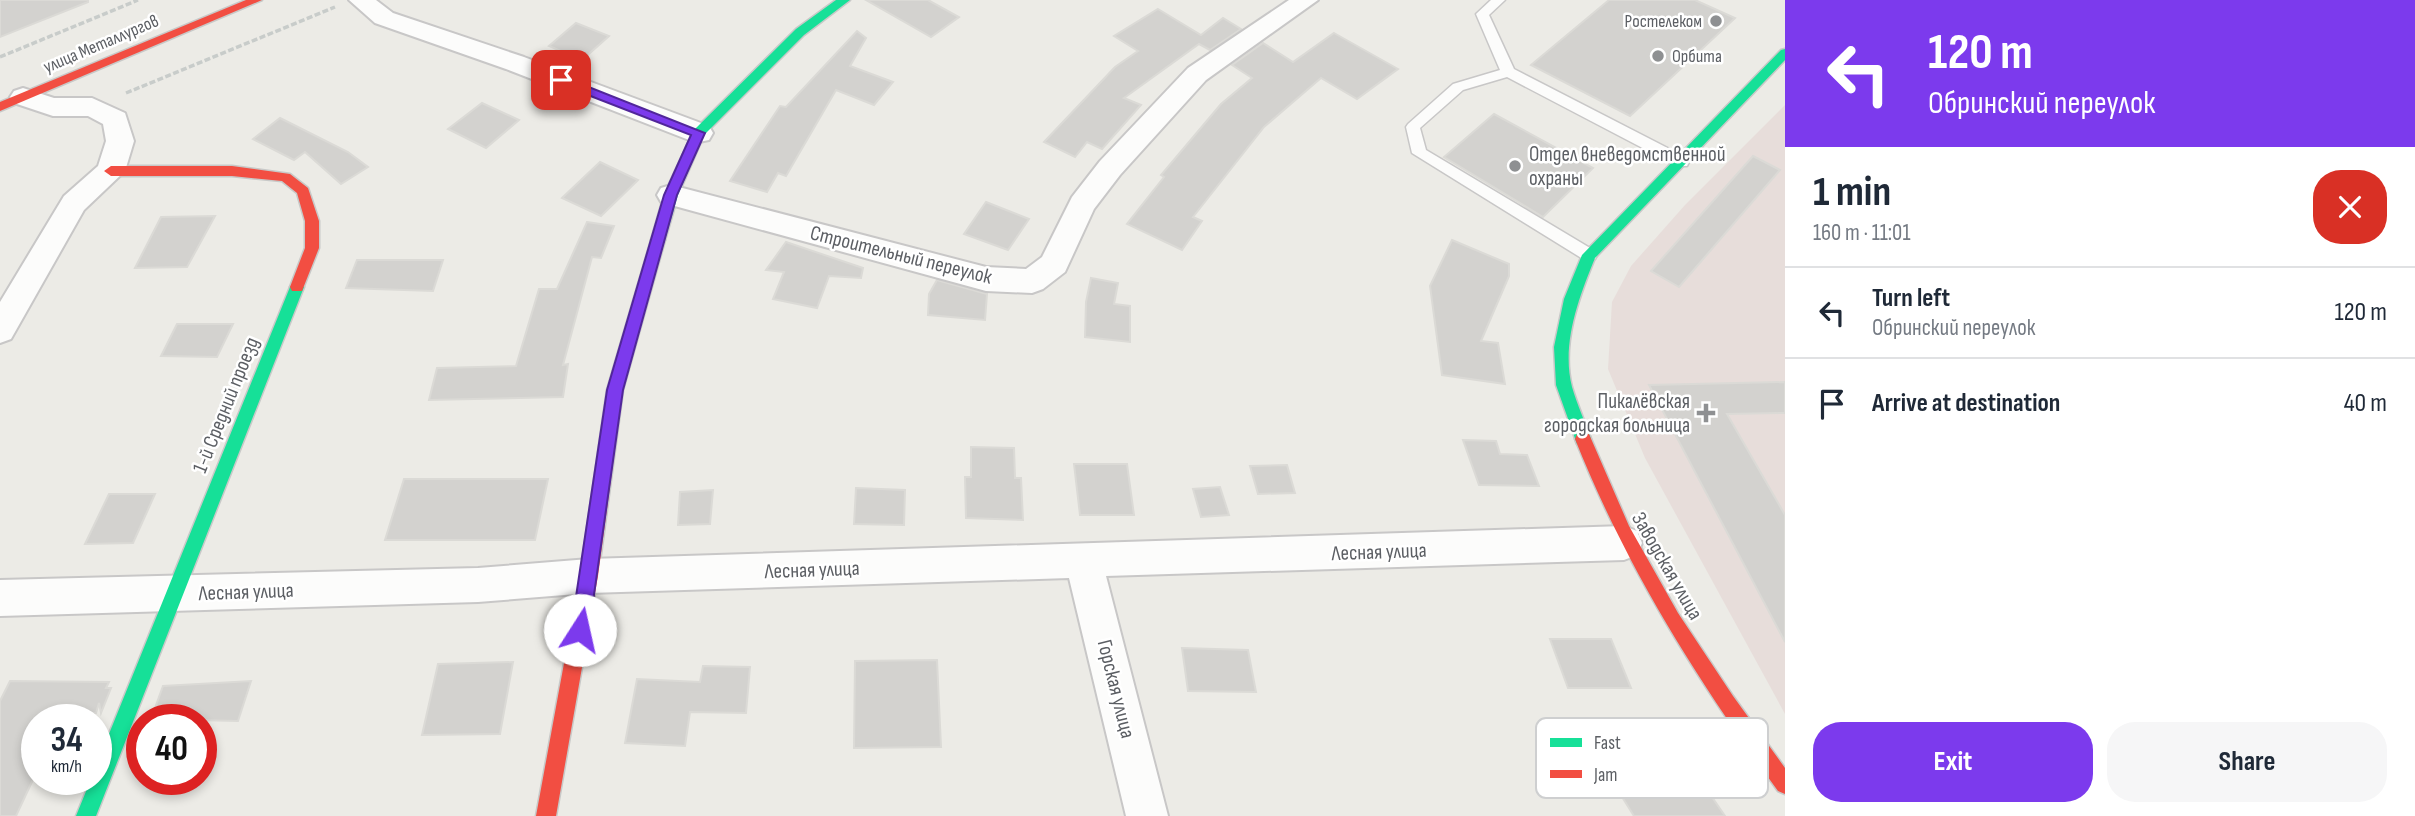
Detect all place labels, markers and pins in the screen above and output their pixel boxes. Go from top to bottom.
place label: Ростелеком [1625,11,1702,32]
marker: Ростелеком [1708,13,1724,29]
place label: Орбита [1672,46,1722,67]
marker: Орбита [1650,48,1666,64]
pin [531,50,591,110]
place label: Отдел вневедомственной охраны [1529,142,1725,191]
marker: Отдел вневедомственной охраны [1507,158,1523,174]
place label: Пикалёвская городская больница [1544,389,1690,438]
marker: Пикалёвская городская больница [1696,403,1716,423]

